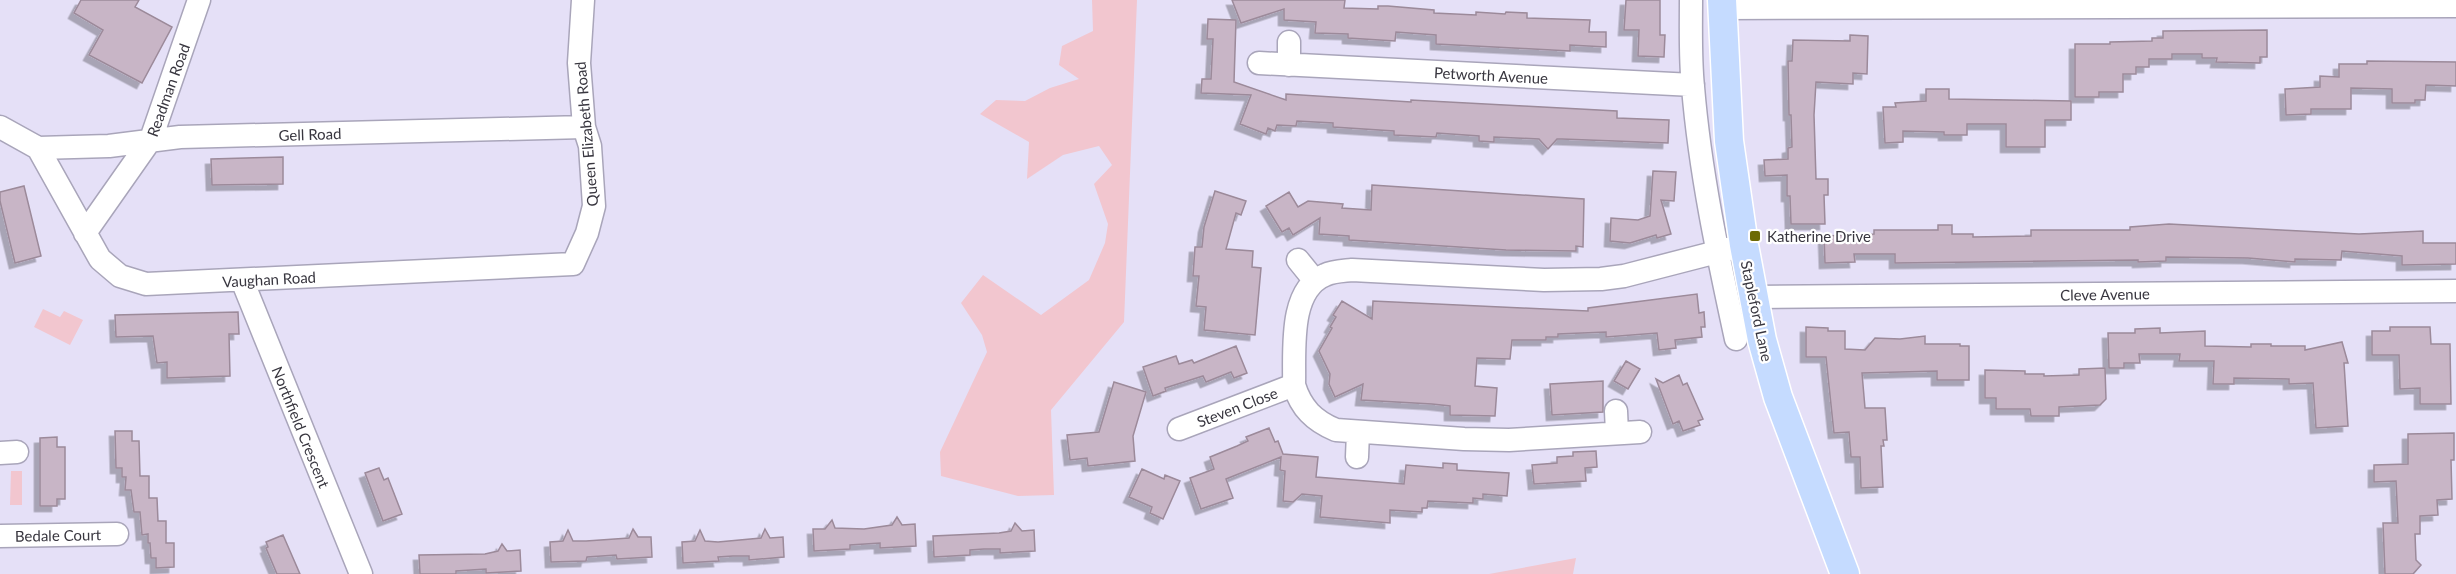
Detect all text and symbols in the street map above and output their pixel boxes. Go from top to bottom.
street label: Readman Road [143,41,193,139]
street label: Queen Elizabeth Road [571,61,601,207]
street label: Petworth Avenue [1433,63,1549,87]
street label: Gell Road [278,124,342,144]
place label: Katherine Drive [1767,227,1871,245]
marker: Katherine Drive [1748,229,1762,243]
street label: Stapleford Lane [1738,259,1777,363]
street label: Vaughan Road [222,268,316,290]
street label: Cleve Avenue [2060,284,2150,304]
street label: Northfield Crescent [268,364,334,491]
street label: Steven Close [1194,383,1280,431]
street label: Bedale Court [15,525,102,545]

